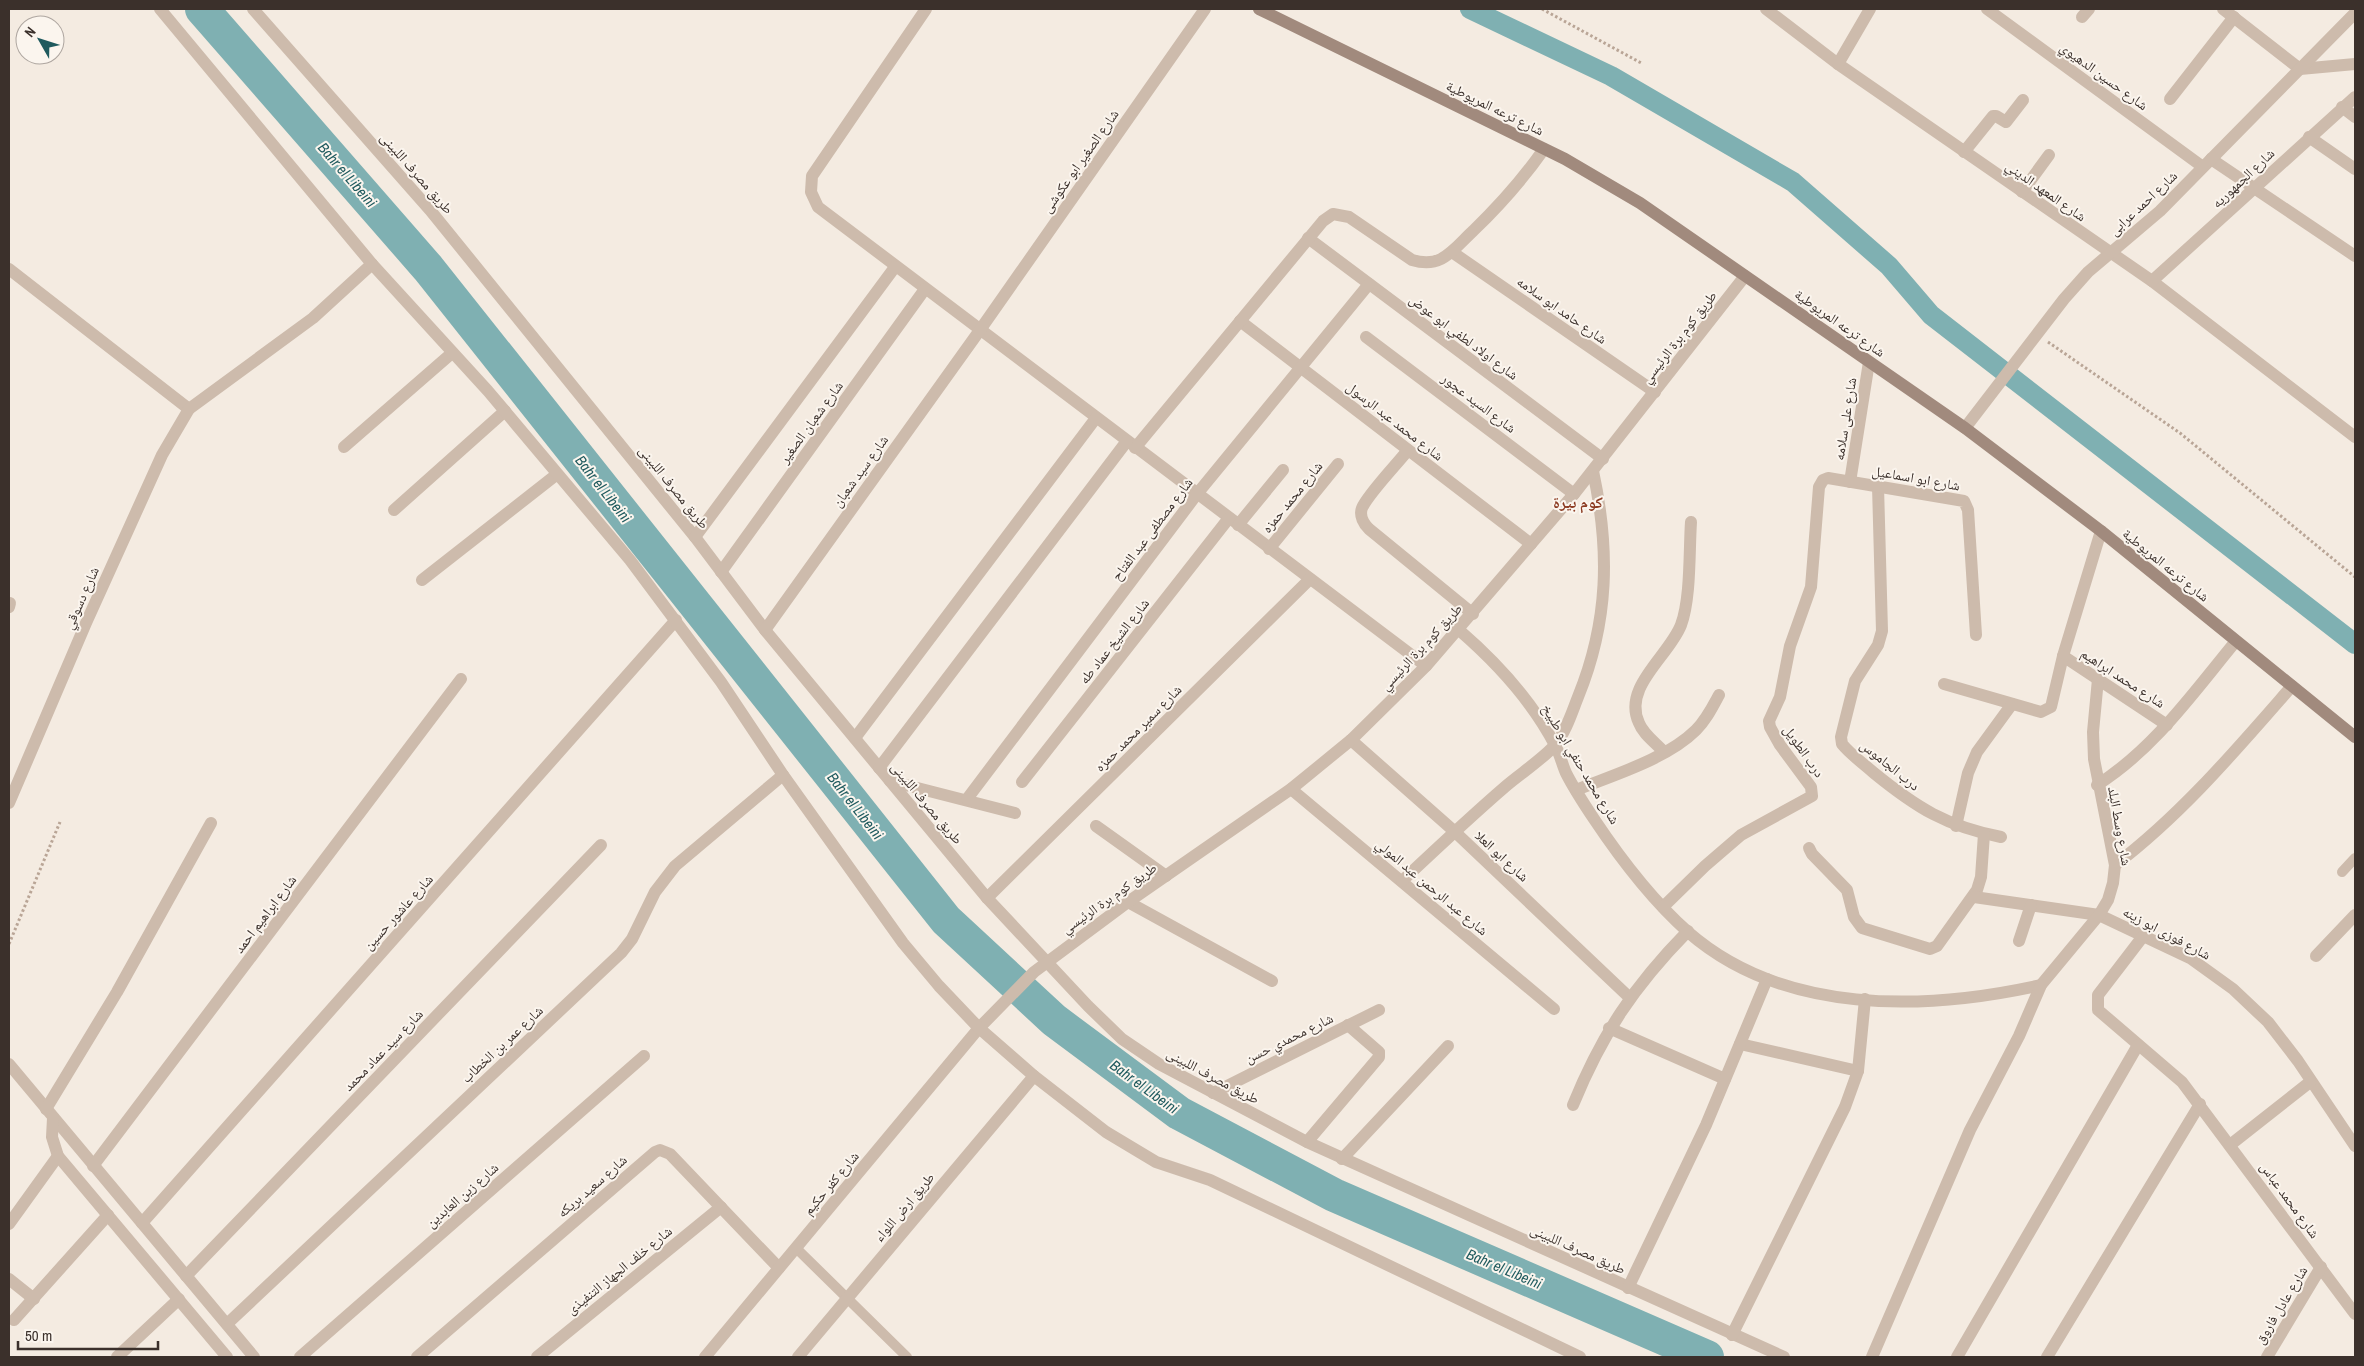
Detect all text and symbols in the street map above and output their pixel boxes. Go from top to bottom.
north arrow [15,15,65,65]
text: N [20,23,40,41]
street label: شارع حسين الدهيوي [2055,38,2152,116]
street label: شارع ترعه المريوطية [1443,77,1547,140]
street label: شارع الصغير ابو عكوشى [1037,106,1123,217]
street label: طريق مصرف اللبينى [376,128,457,218]
water label: Bahr el Libeini [313,138,382,212]
street label: شارع الجمهوريه [2208,144,2279,212]
street label: شارع المعهد الديني [2001,157,2090,228]
street label: شارع احمد عرابى [2105,167,2182,240]
street label: شارع حامد ابو سلامه [1513,272,1611,349]
street label: شارع ترعه المريوطية [1791,285,1889,362]
street label: طريق كوم برة الرئيسي [1637,287,1723,388]
street label: شارع اولاد لطفي ابو عوض [1404,290,1522,386]
street label: شارع السيد عجور [1437,369,1520,438]
street label: شارع على سلامه [1830,376,1861,462]
street label: شارع شعبان الصغير [774,377,848,468]
street label: شارع محمد عبد الرسول [1342,378,1447,465]
street label: شارع سيد شعبان [828,431,893,511]
street label: طريق مصرف اللبينى [634,442,713,533]
water label: Bahr el Libeini [570,451,637,527]
street label: شارع محمد حمزه [1258,457,1327,537]
street label: شارع ابو اسماعيل [1870,461,1961,496]
street label: شارع مصطفى عبد الفتاح [1107,474,1197,585]
district label: كوم بيرة [1553,491,1603,514]
street label: شارع ترعه المريوطية [2118,524,2213,606]
street label: شارع دسوقي [59,564,105,633]
street label: شارع الشيخ عماد طه [1075,595,1154,688]
street label: طريق كوم برة الرئيسي [1376,600,1468,696]
street label: شارع محمد ابراهيم [2077,644,2169,713]
street label: شارع سمير محمد حمزه [1091,681,1186,776]
street label: شارع محمد حنفي ابو طبيخ [1536,701,1624,829]
street label: درب الطويل [1779,721,1829,781]
street label: درب الجاموس [1857,736,1924,795]
street label: طريق مصرف اللبينى [886,758,967,849]
water label: Bahr el Libeini [822,768,889,844]
street label: شارع وسط البلد [2103,785,2136,867]
street label: شارع ابو العلا [1471,826,1533,886]
street label: شارع عبد الرحمن عبد المولي [1371,835,1492,941]
street label: طريق كوم برة الرئيسي [1058,858,1162,940]
street label: شارع عاشور حسين [359,870,438,954]
street label: شارع ابراهيم احمد [230,871,301,957]
street label: شارع فوزى ابو زينه [2119,902,2214,965]
street label: شارع عمر بن الخطاب [457,1001,547,1087]
street label: شارع سيد عماد محمد [339,1005,427,1096]
street label: شارع محمدي حسن [1242,1009,1337,1069]
street label: طريق مصرف اللبينى [1163,1044,1262,1109]
water label: Bahr el Libeini [1106,1055,1183,1119]
street label: شارع كفر حكيم [799,1147,864,1219]
street label: شارع سعيد بريكه [553,1151,631,1222]
street label: شارع محمد عباس [2255,1158,2324,1242]
street label: شارع زين العابدين [422,1159,503,1232]
street label: طريق ارض اللواء [870,1169,939,1246]
street label: طريق مصرف اللبينى [1527,1220,1628,1279]
street label: شارع خلف الجهاز التنفيذى [562,1222,676,1319]
water label: Bahr el Libeini [1463,1243,1546,1294]
street label: شارع عادل فاروق [2251,1263,2312,1348]
scale bar [18,1318,158,1350]
text: 50 m [25,1325,52,1346]

